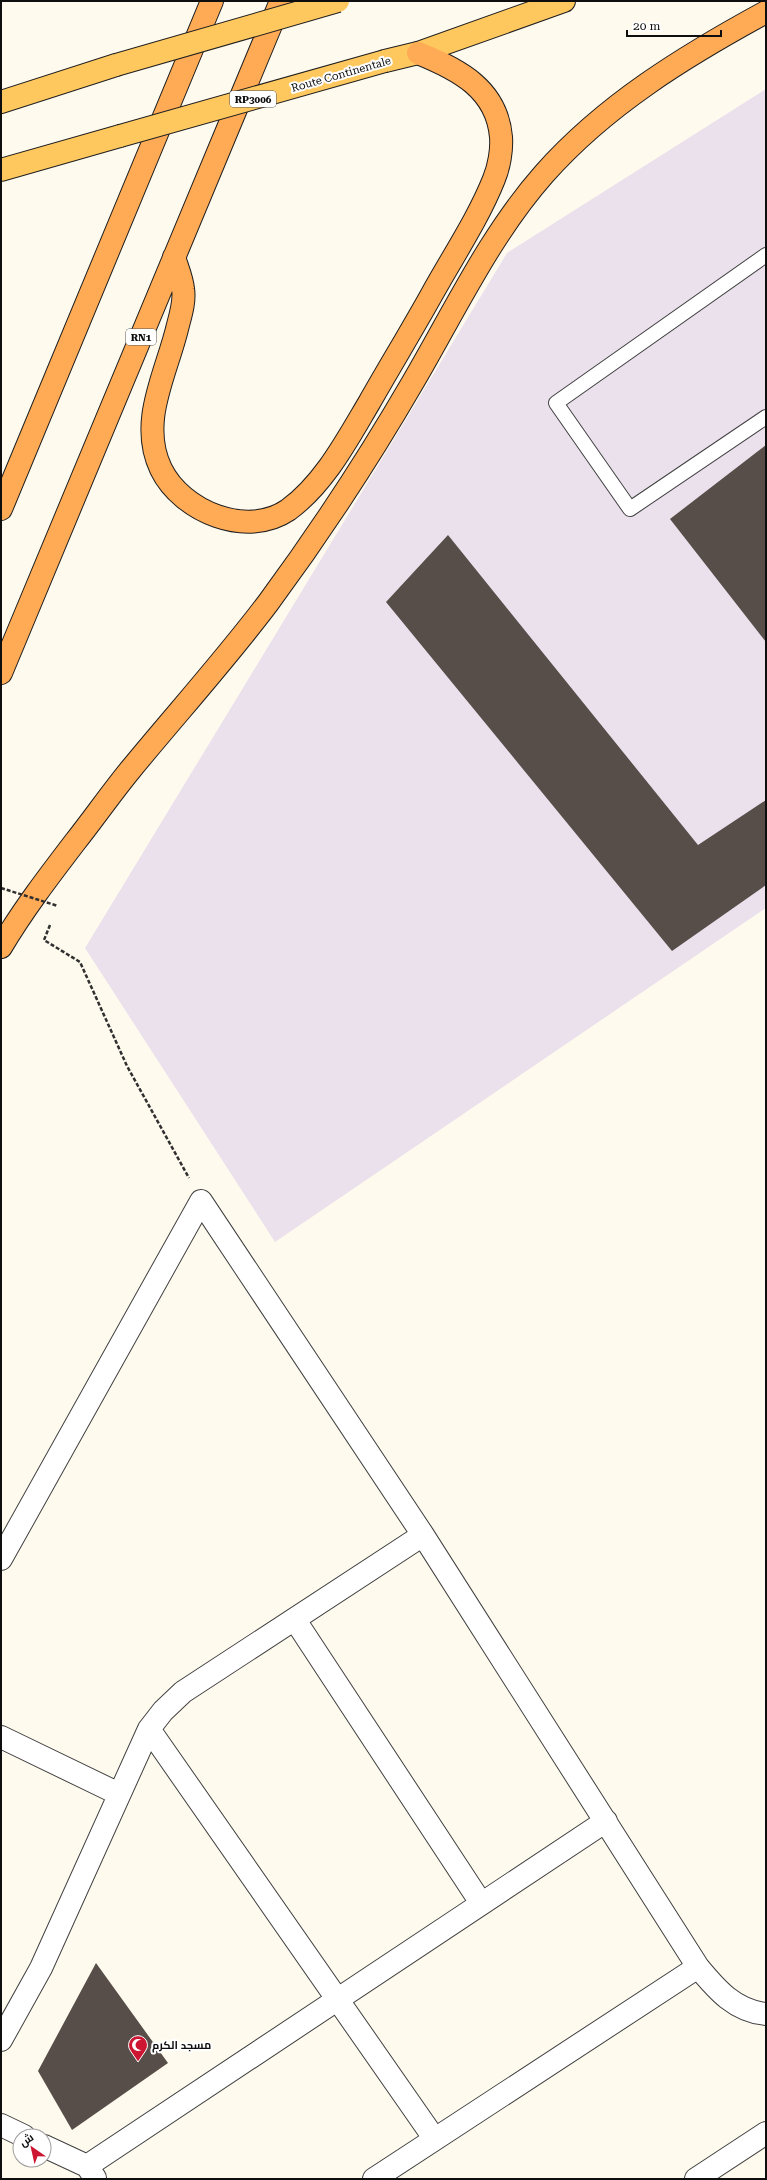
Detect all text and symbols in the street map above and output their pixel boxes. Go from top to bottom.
scale bar [627,12,721,38]
text: 20 m [633,19,660,33]
street label: Route Continentale [290,54,392,95]
road number: RP3006 [230,91,276,107]
road number: RN1 [126,329,156,345]
mosque icon: مسجد الكرم [127,2034,149,2062]
place label: مسجد الكرم [152,2039,211,2053]
north arrow [12,2128,52,2168]
text: ش [17,2131,36,2149]

